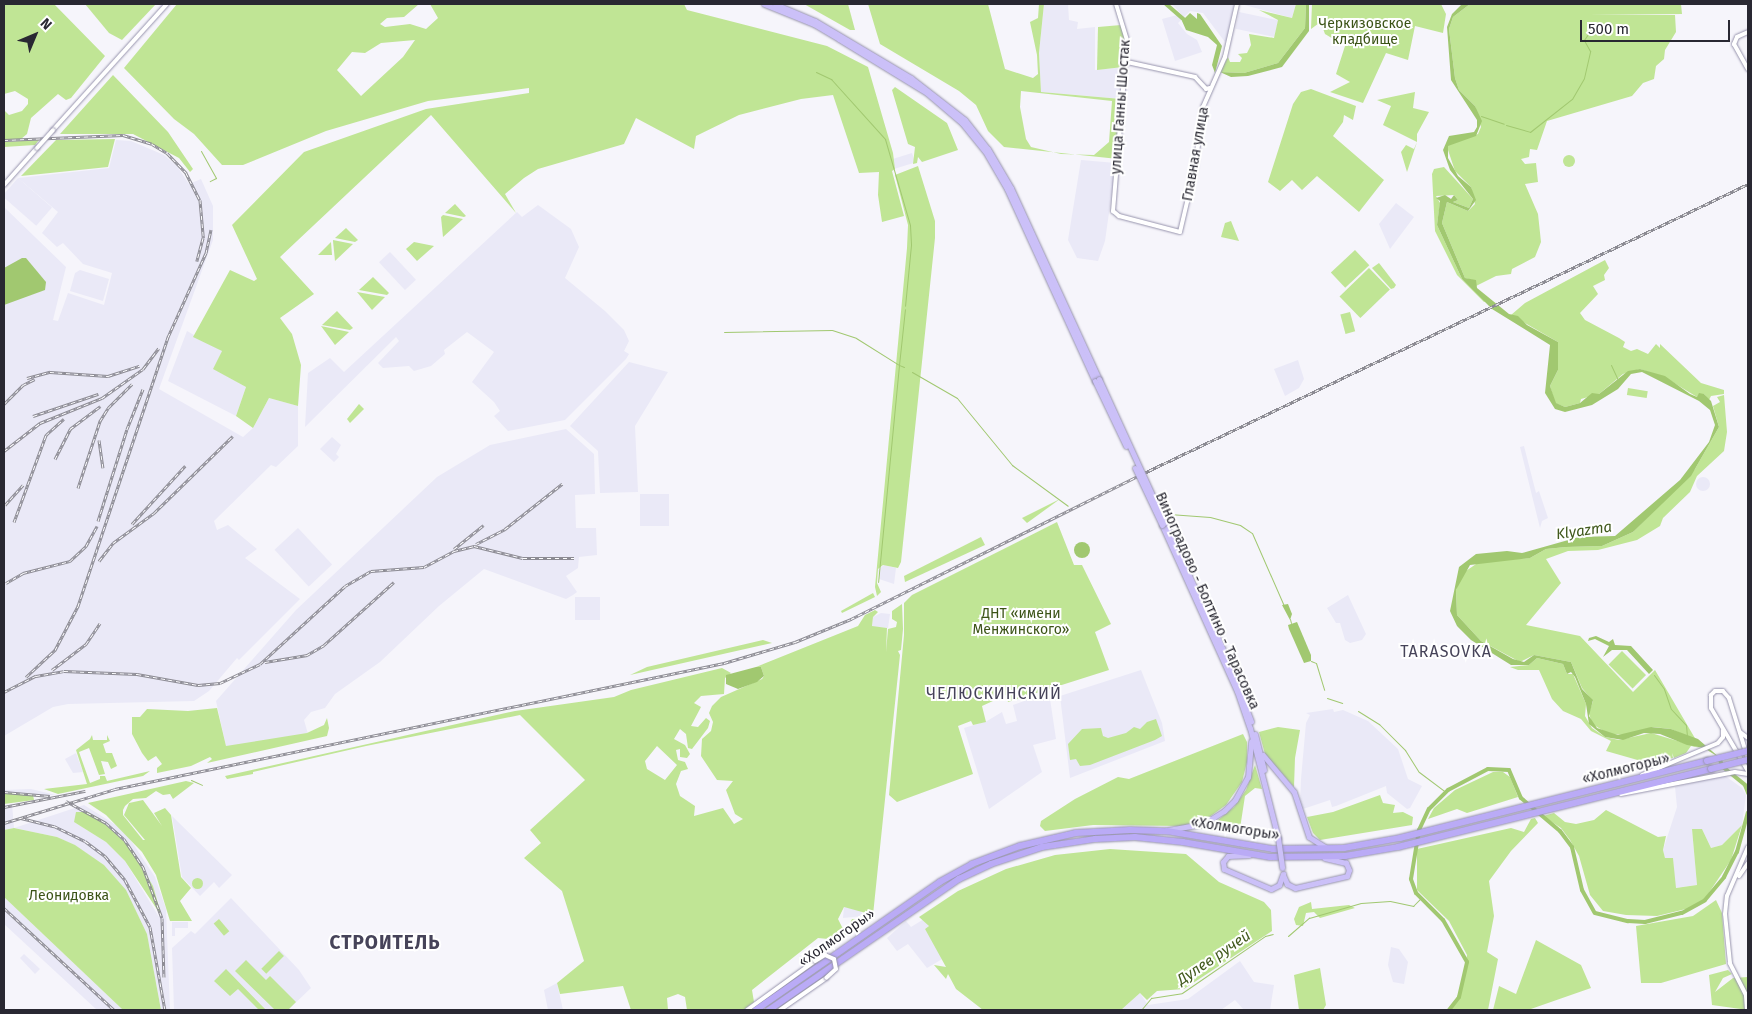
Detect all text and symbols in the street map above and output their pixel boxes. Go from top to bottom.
north arrow [10,10,60,60]
scale bar [1582,10,1732,42]
text: N [37,15,55,33]
park label: Черкизовское кладбище [1319,16,1411,48]
text: 500 m [1588,20,1629,38]
street label: улица Ганны Шостак [1108,39,1134,175]
street label: Главная улица [1179,105,1213,203]
street label: Виноградово - Болтино - Тарасовка [1151,490,1263,712]
water label: Klyazma [1555,518,1613,544]
park label: ДНТ «имени Менжинского» [972,606,1070,638]
district label: TARASOVKA [1399,642,1493,662]
district label: ЧЕЛЮСКИНСКИЙ [925,684,1063,704]
street label: «Холмогоры» [1581,750,1671,788]
street label: «Холмогоры» [1190,814,1280,844]
park label: Леонидовка [29,888,109,904]
street label: «Холмогоры» [796,905,878,971]
water label: Дулев ручей [1174,927,1254,989]
district label: СТРОИТЕЛЬ [328,932,442,954]

